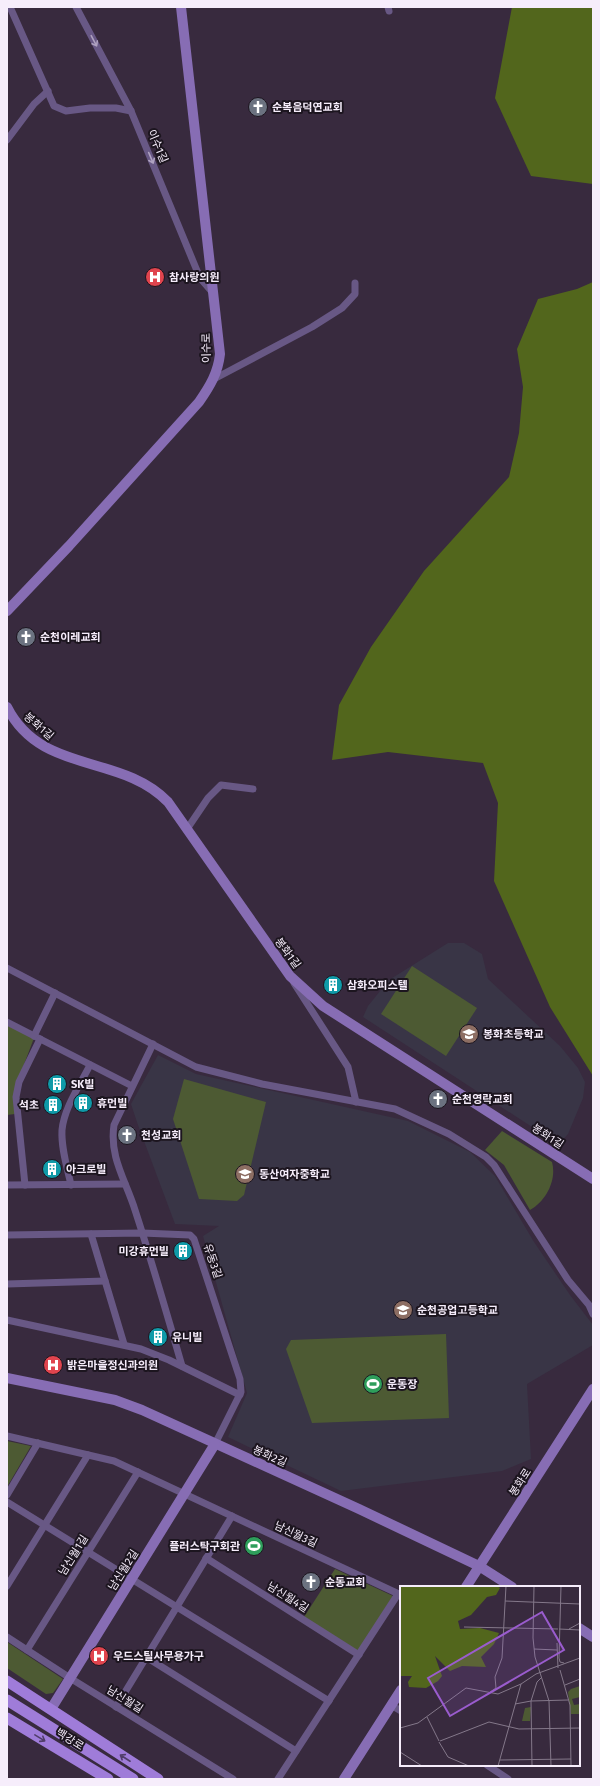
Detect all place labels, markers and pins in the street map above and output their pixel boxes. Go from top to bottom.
church icon: 순복음덕연교회 [247,96,269,118]
place label: 순복음덕연교회 [272,101,343,114]
hospital icon: 참사랑의원 [144,266,166,288]
place label: 참사랑의원 [169,271,220,284]
church icon: 순천이레교회 [15,626,37,648]
place label: 순천이레교회 [40,631,101,644]
building icon: 삼화오피스텔 [322,974,344,996]
place label: 삼화오피스텔 [347,979,408,992]
school or university icon: 봉화초등학교 [458,1023,480,1045]
place label: 봉화초등학교 [483,1028,544,1041]
building icon: SK빌 [46,1073,68,1095]
place label: SK빌 [71,1078,94,1091]
church icon: 순천영락교회 [427,1088,449,1110]
building icon: 휴먼빌 [72,1092,94,1114]
place label: 순천영락교회 [452,1093,513,1106]
building icon: 석초 [42,1094,64,1116]
place label: 휴먼빌 [97,1097,127,1110]
place label: 석초 [19,1099,39,1112]
church icon: 천성교회 [116,1124,138,1146]
place label: 천성교회 [141,1129,181,1142]
building icon: 아크로빌 [41,1158,63,1180]
place label: 아크로빌 [66,1163,106,1176]
school or university icon: 동산여자중학교 [234,1163,256,1185]
place label: 동산여자중학교 [259,1168,330,1181]
building icon: 미강휴먼빌 [172,1240,194,1262]
place label: 미강휴먼빌 [118,1245,169,1258]
school or university icon: 순천공업고등학교 [392,1299,414,1321]
place label: 순천공업고등학교 [417,1304,498,1317]
building icon: 유니빌 [147,1326,169,1348]
place label: 유니빌 [172,1331,202,1344]
hospital icon: 밝은마을정신과의원 [42,1354,64,1376]
place label: 밝은마을정신과의원 [67,1359,158,1372]
sports icon: 운동장 [362,1373,384,1395]
place label: 운동장 [387,1378,417,1391]
sports icon: 플러스탁구회관 [243,1535,265,1557]
place label: 플러스탁구회관 [169,1540,240,1553]
church icon: 순동교회 [300,1571,322,1593]
place label: 순동교회 [325,1576,365,1589]
hospital icon: 우드스틸사무용가구 [88,1645,110,1667]
place label: 우드스틸사무용가구 [113,1650,204,1663]

